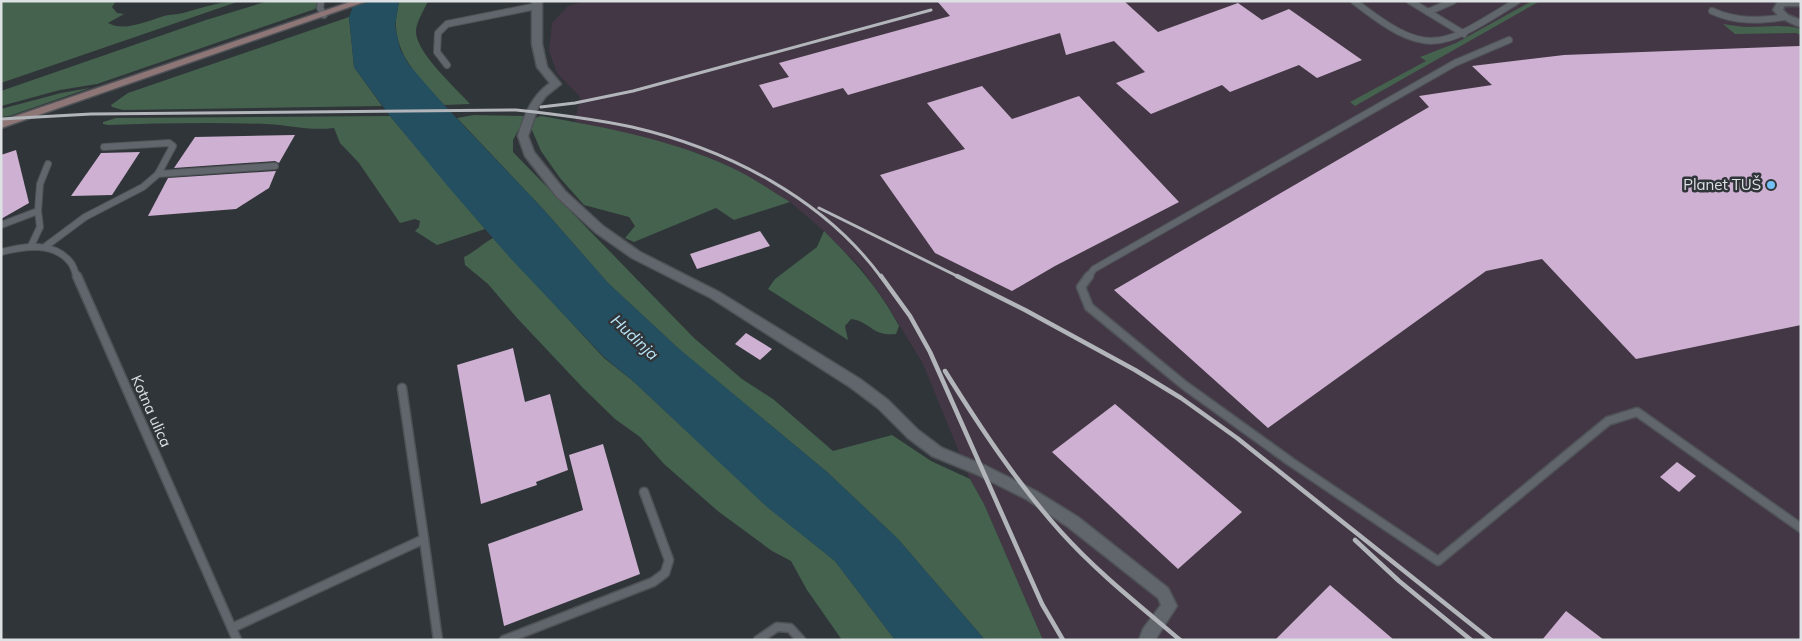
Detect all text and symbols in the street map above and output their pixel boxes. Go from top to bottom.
place label: Planet TUŠ [1683,175,1761,194]
marker: Planet TUŠ [1765,179,1777,191]
water label: Hudinja [607,310,663,364]
street label: Kotna ulica [127,372,176,450]

